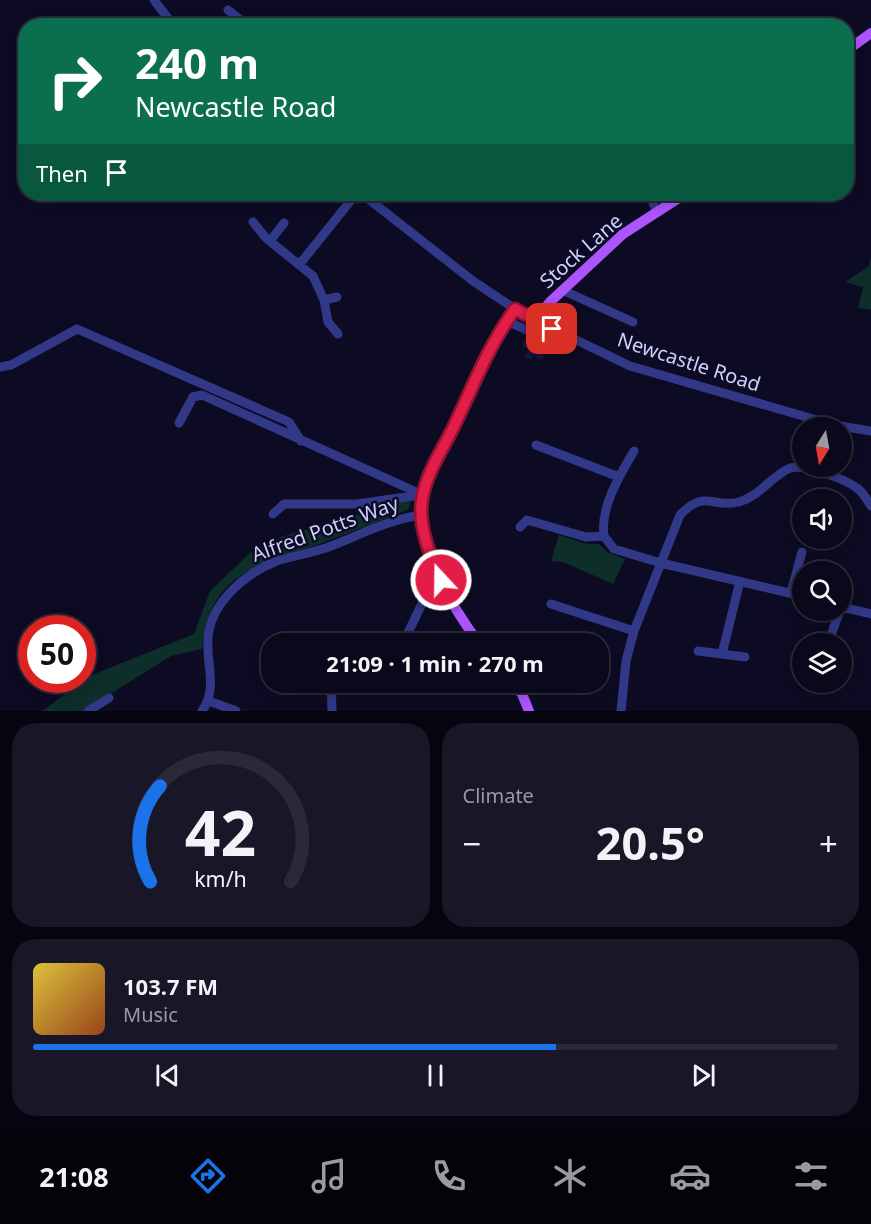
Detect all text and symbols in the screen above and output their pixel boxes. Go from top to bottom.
text: 240 m [135,34,259,91]
icon: right [36,42,114,120]
text: Newcastle Road [135,88,336,125]
icon: arrive [100,156,133,189]
text: Then [36,158,88,188]
street label: Stock Lane [534,207,628,294]
pin [526,303,577,354]
icon: arrive [535,312,568,345]
street label: Newcastle Road [614,326,764,397]
north arrow [792,417,852,477]
map controls [792,417,852,693]
street label: Alfred Potts Way [248,489,403,568]
button: sound [792,489,852,549]
position arrow [409,548,473,612]
button: search [792,561,852,621]
speed limit sign: 50 [18,615,96,693]
button: layers [792,633,852,693]
text: 21:09 · 1 min · 270 m [326,648,544,678]
text: Climate [463,782,534,809]
text: 42 [185,789,256,874]
text: 20.5° [596,812,705,873]
text: − [463,821,481,866]
text: + [819,821,838,866]
text: km/h [194,864,247,893]
text: 103.7 FM [123,971,218,1001]
text: Music [123,1001,178,1028]
icon: previous [151,1059,184,1092]
icon: pause [419,1059,452,1092]
icon: next [687,1059,720,1092]
icon: directions [187,1155,229,1197]
icon: music [308,1155,350,1197]
icon: phone [428,1155,470,1197]
icon: climate [549,1155,591,1197]
icon: car [669,1155,711,1197]
icon: filters [790,1155,832,1197]
text: 21:08 [39,1158,109,1195]

